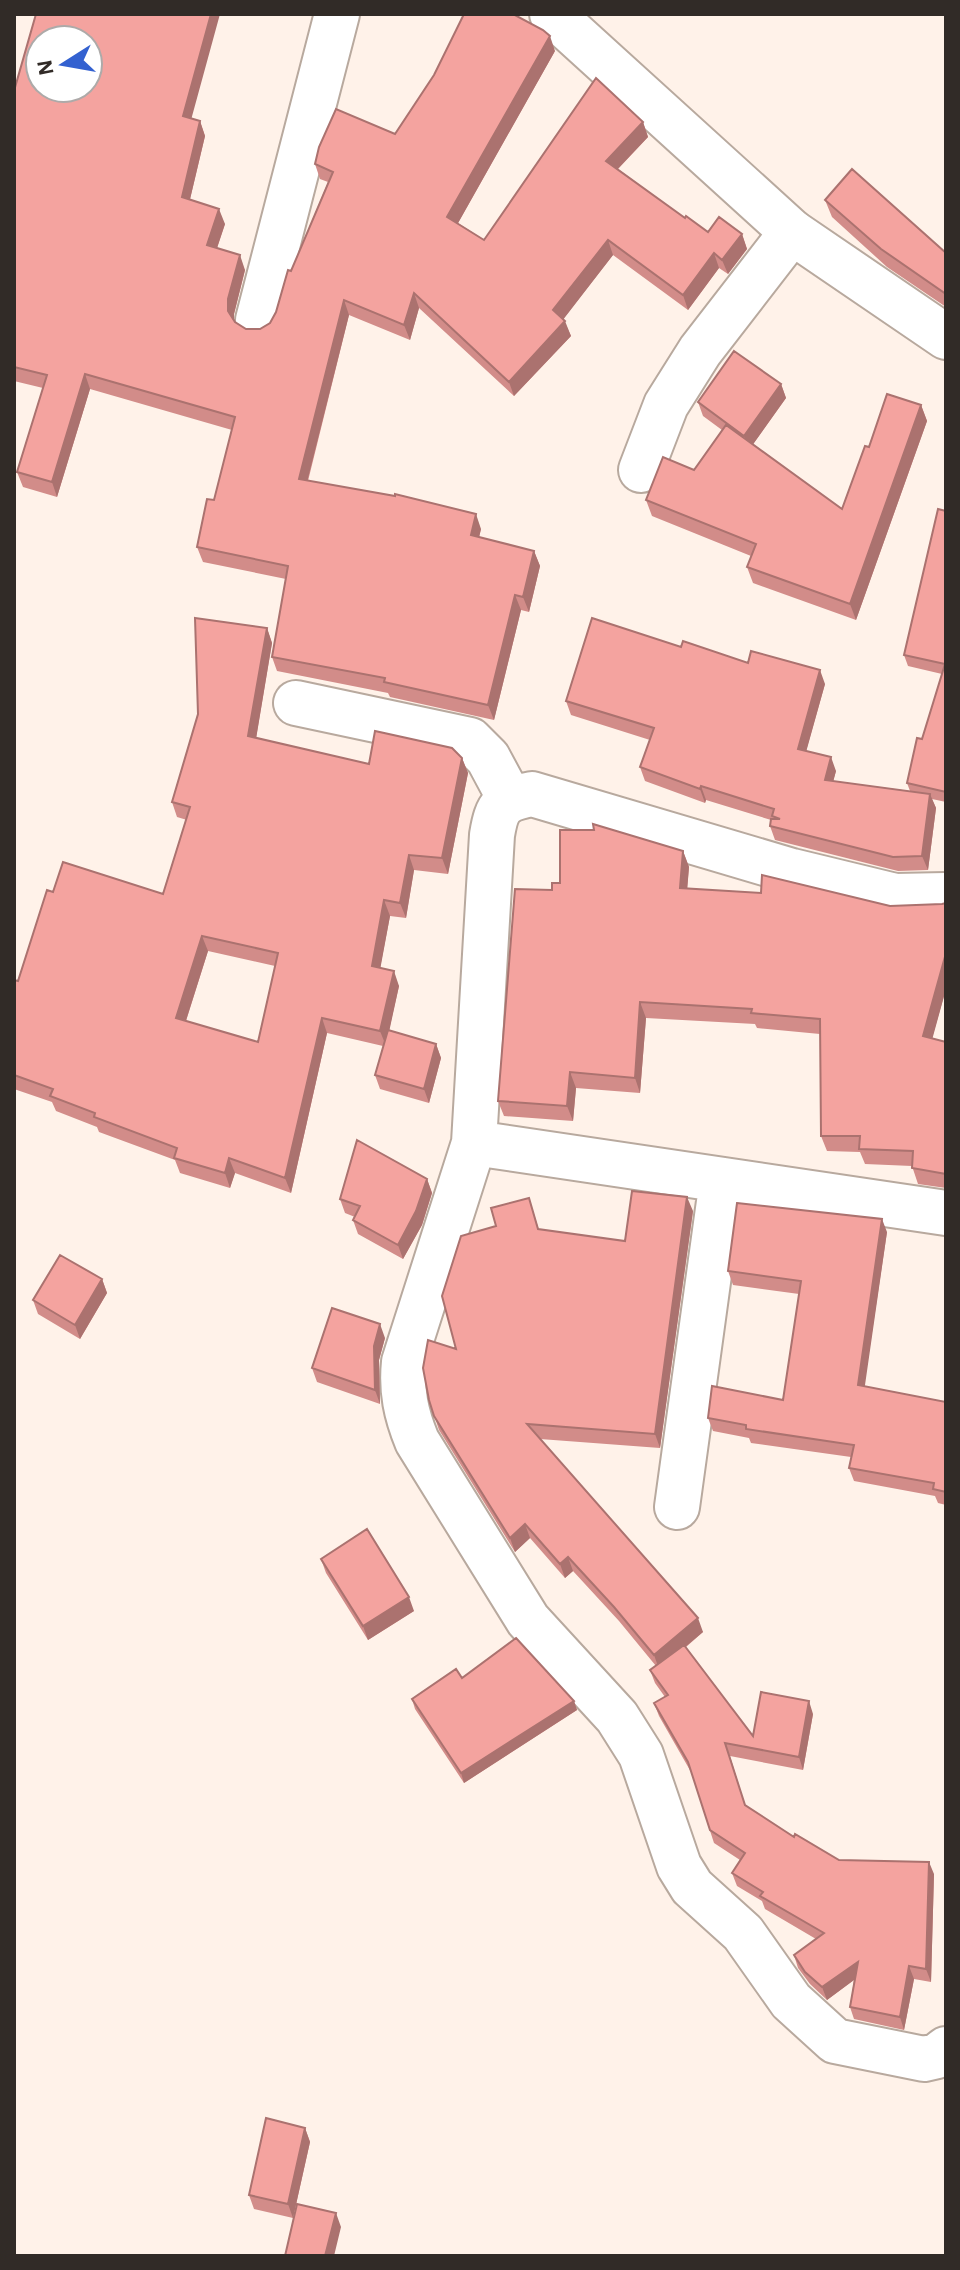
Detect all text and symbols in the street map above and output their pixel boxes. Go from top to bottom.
north arrow [24,24,104,104]
text: N [33,58,58,77]

